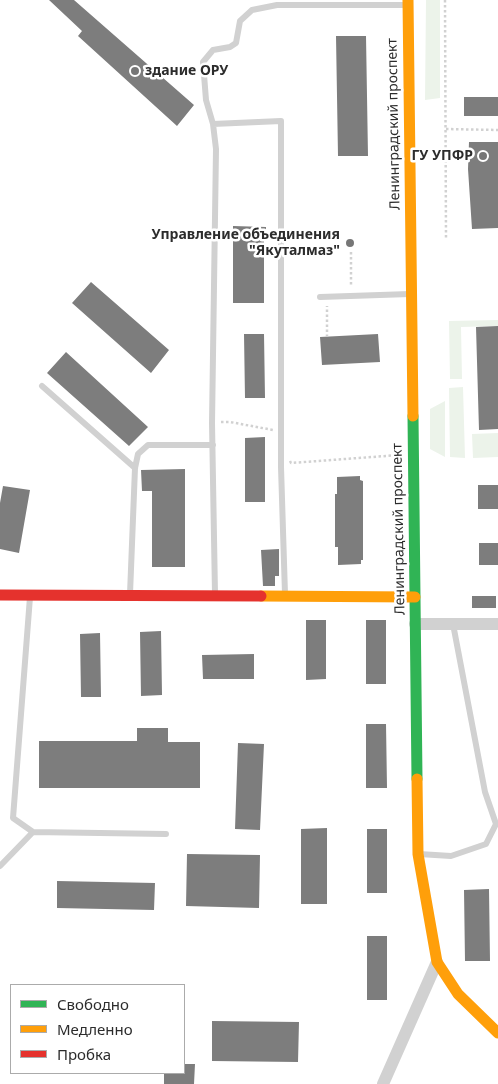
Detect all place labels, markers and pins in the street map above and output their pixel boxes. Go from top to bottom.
place label: здание ОРУ [145,63,228,79]
marker: здание ОРУ [129,65,141,77]
place label: ГУ УПФР [411,148,473,164]
marker: ГУ УПФР [477,150,489,162]
place label: Управление объединения "Якуталмаз" [152,227,340,260]
marker: Управление объединения "Якуталмаз" [344,237,356,249]

